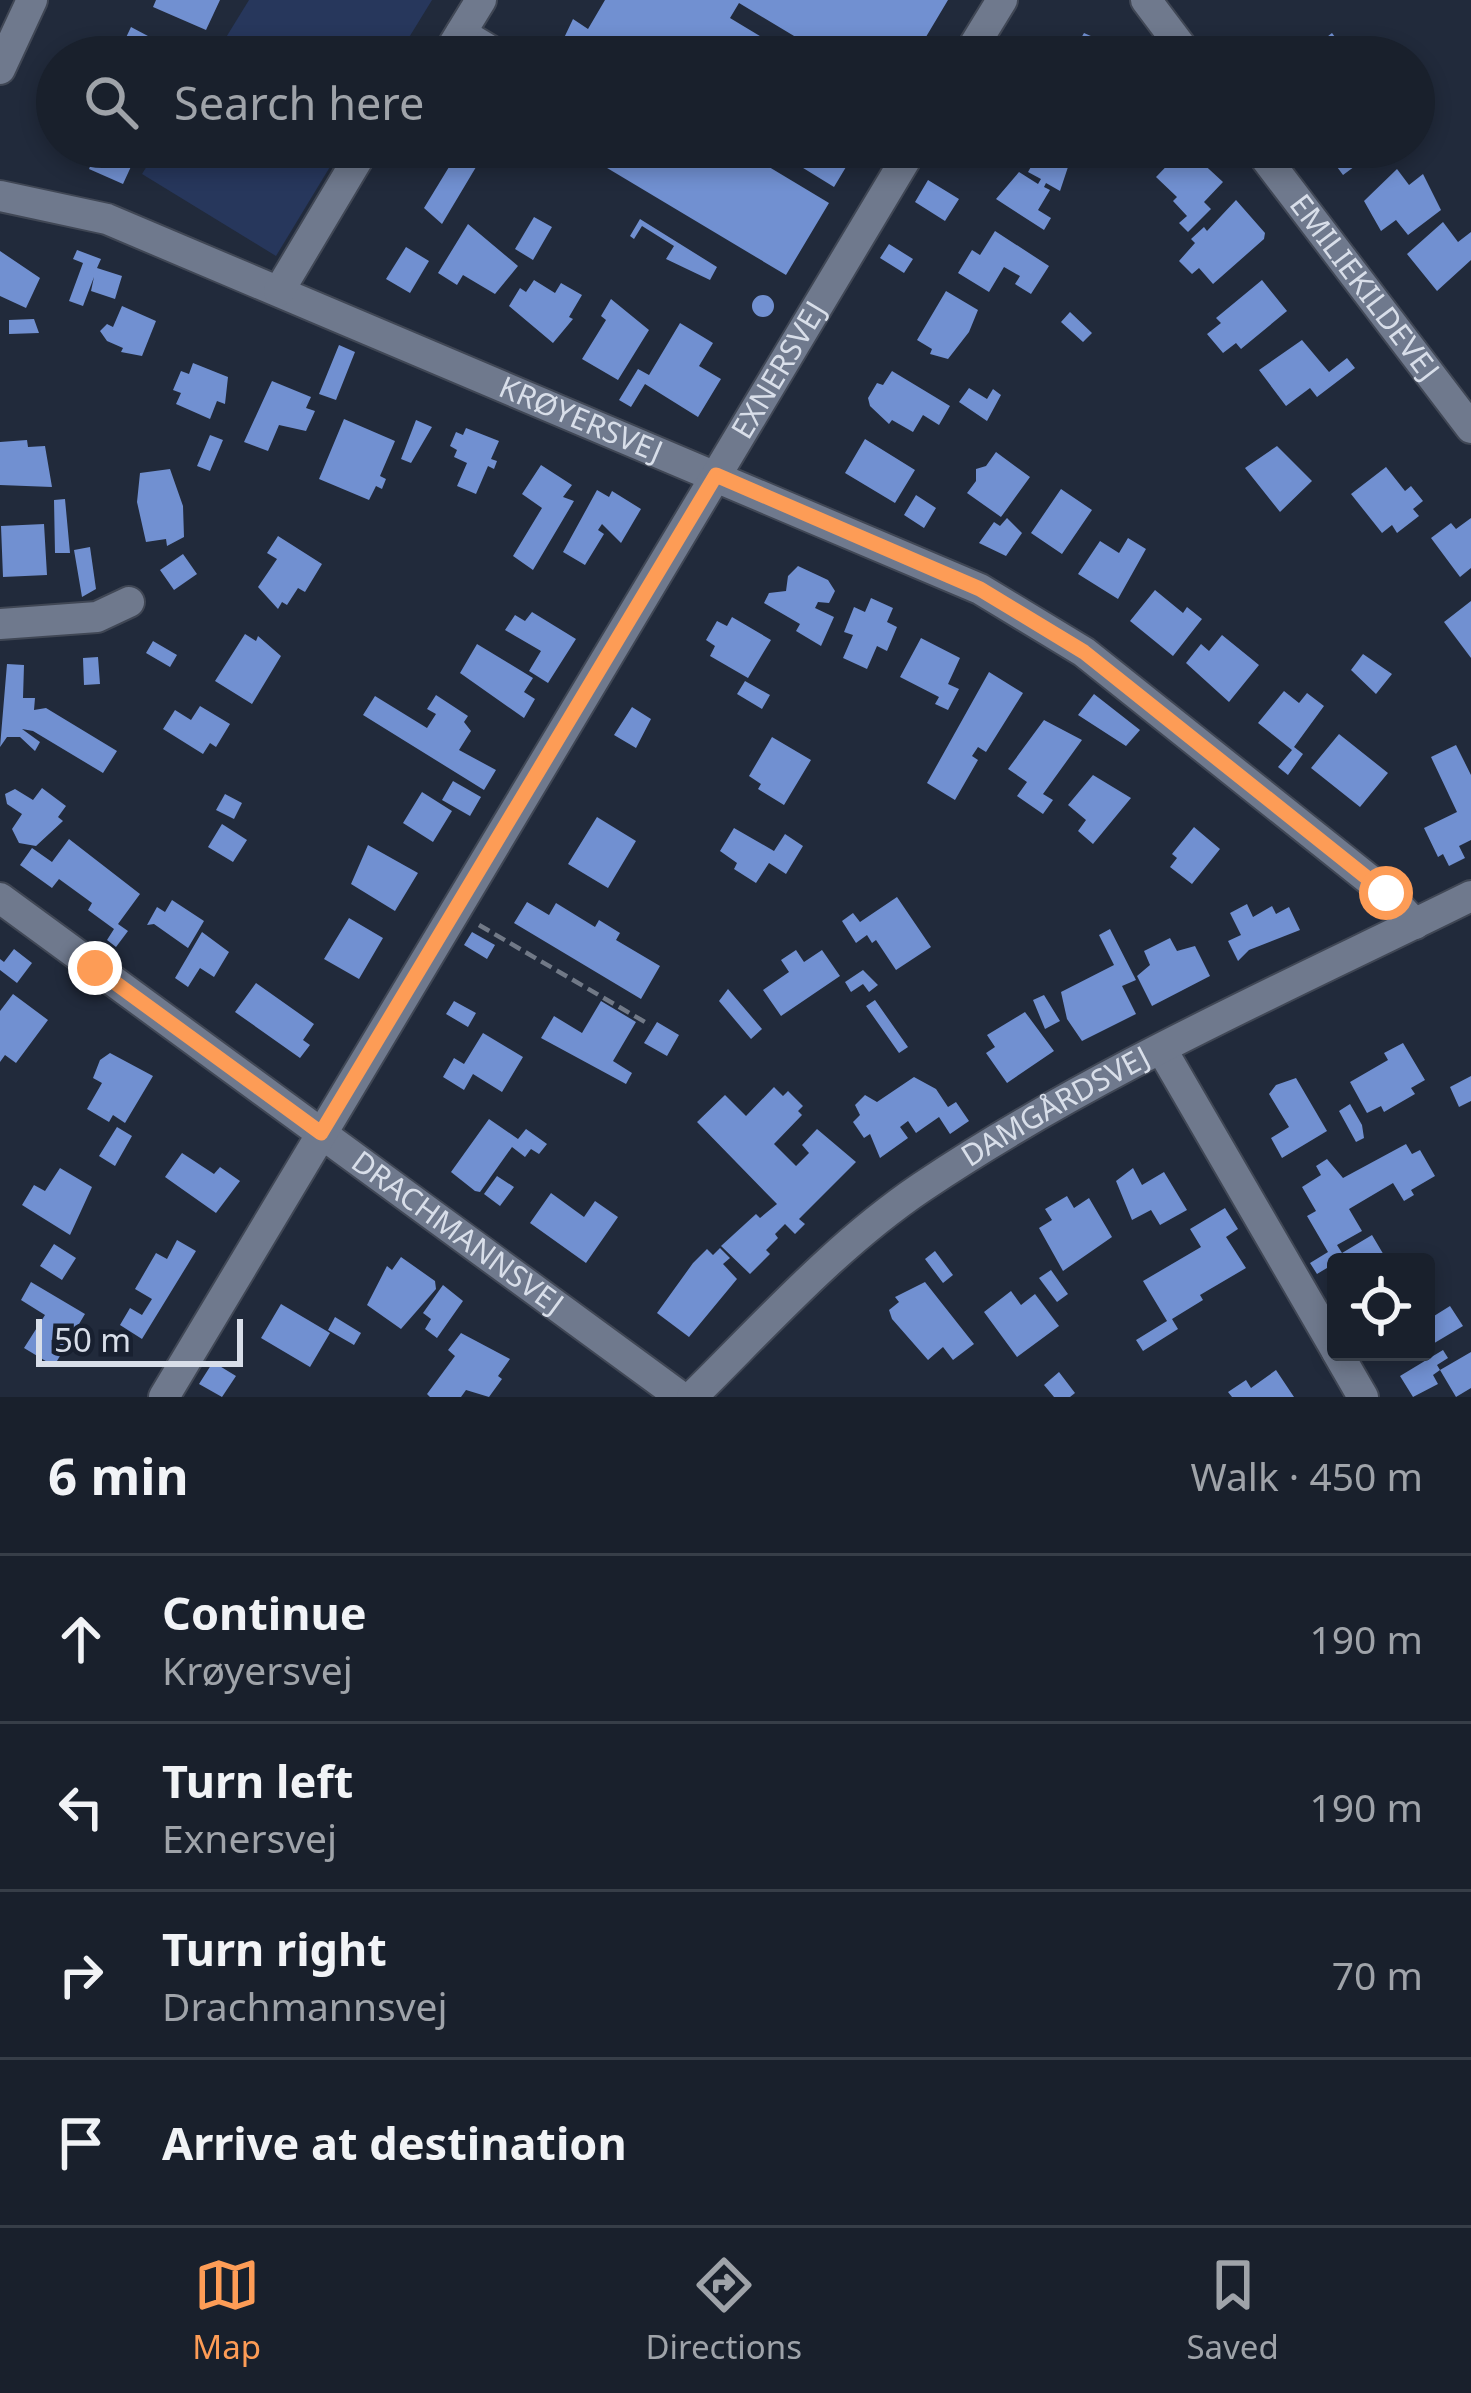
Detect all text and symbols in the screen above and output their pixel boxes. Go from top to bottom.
search box [36,36,1435,168]
icon: search [78,69,144,135]
text: Search here [174,72,424,133]
street label: EMILIEKILDEVEJ [1281,185,1450,389]
street label: EXNERSVEJ [721,293,835,446]
street label: KRØYERSVEJ [493,366,669,471]
route start [1359,866,1413,920]
route end [68,941,122,995]
street label: DAMGÅRDSVEJ [953,1036,1156,1175]
street label: DRACHMANNSVEJ [344,1140,573,1323]
map controls [1327,1253,1435,1361]
button: locate [1327,1253,1435,1361]
scale bar [36,1313,243,1366]
text: 50 m [54,1317,131,1362]
text: 6 min [48,1440,189,1510]
text: Walk · 450 m [1190,1449,1423,1502]
text: Continue [162,1582,367,1643]
icon: ahead [48,1606,114,1672]
text: 190 m [1309,1612,1423,1665]
text: Krøyersvej [162,1643,353,1696]
text: Turn left [162,1750,353,1811]
icon: left [48,1774,114,1840]
text: 190 m [1309,1780,1423,1833]
text: Exnersvej [162,1811,337,1864]
text: Turn right [162,1918,387,1979]
icon: right [48,1942,114,2008]
text: 70 m [1332,1948,1423,2001]
text: Drachmannsvej [162,1979,448,2032]
icon: arrive [48,2110,114,2176]
text: Arrive at destination [162,2112,627,2173]
tab: Map [192,2252,261,2369]
tab: Directions [645,2252,802,2369]
tab: Saved [1186,2252,1279,2369]

